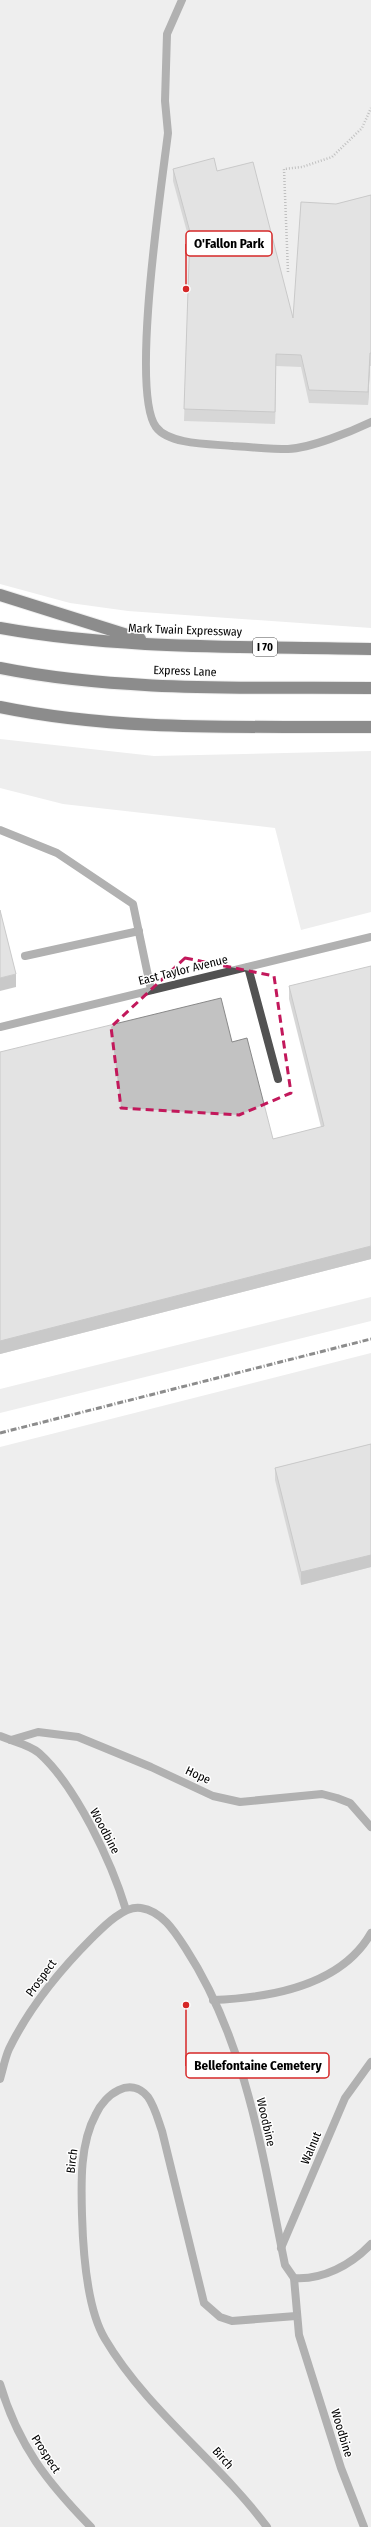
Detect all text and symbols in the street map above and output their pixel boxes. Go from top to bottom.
callout: O'Fallon Park [186,231,272,256]
text: O'Fallon Park [194,236,264,251]
street label: Mark Twain Expressway [128,621,243,639]
road number: I 70 [253,638,277,656]
street label: Express Lane [153,663,217,679]
street label: East Taylor Avenue [137,952,229,988]
street label: Hope [183,1763,213,1787]
street label: Woodbine [87,1806,123,1856]
street label: Prospect [23,1957,59,1999]
callout: Bellefontaine Cemetery [186,2053,329,2078]
text: Bellefontaine Cemetery [194,2058,322,2073]
street label: Woodbine [254,2096,278,2148]
street label: Walnut [298,2130,324,2166]
street label: Birch [64,2148,80,2174]
street label: Woodbine [328,2407,356,2459]
street label: Prospect [29,2432,64,2476]
street label: Birch [209,2444,237,2472]

